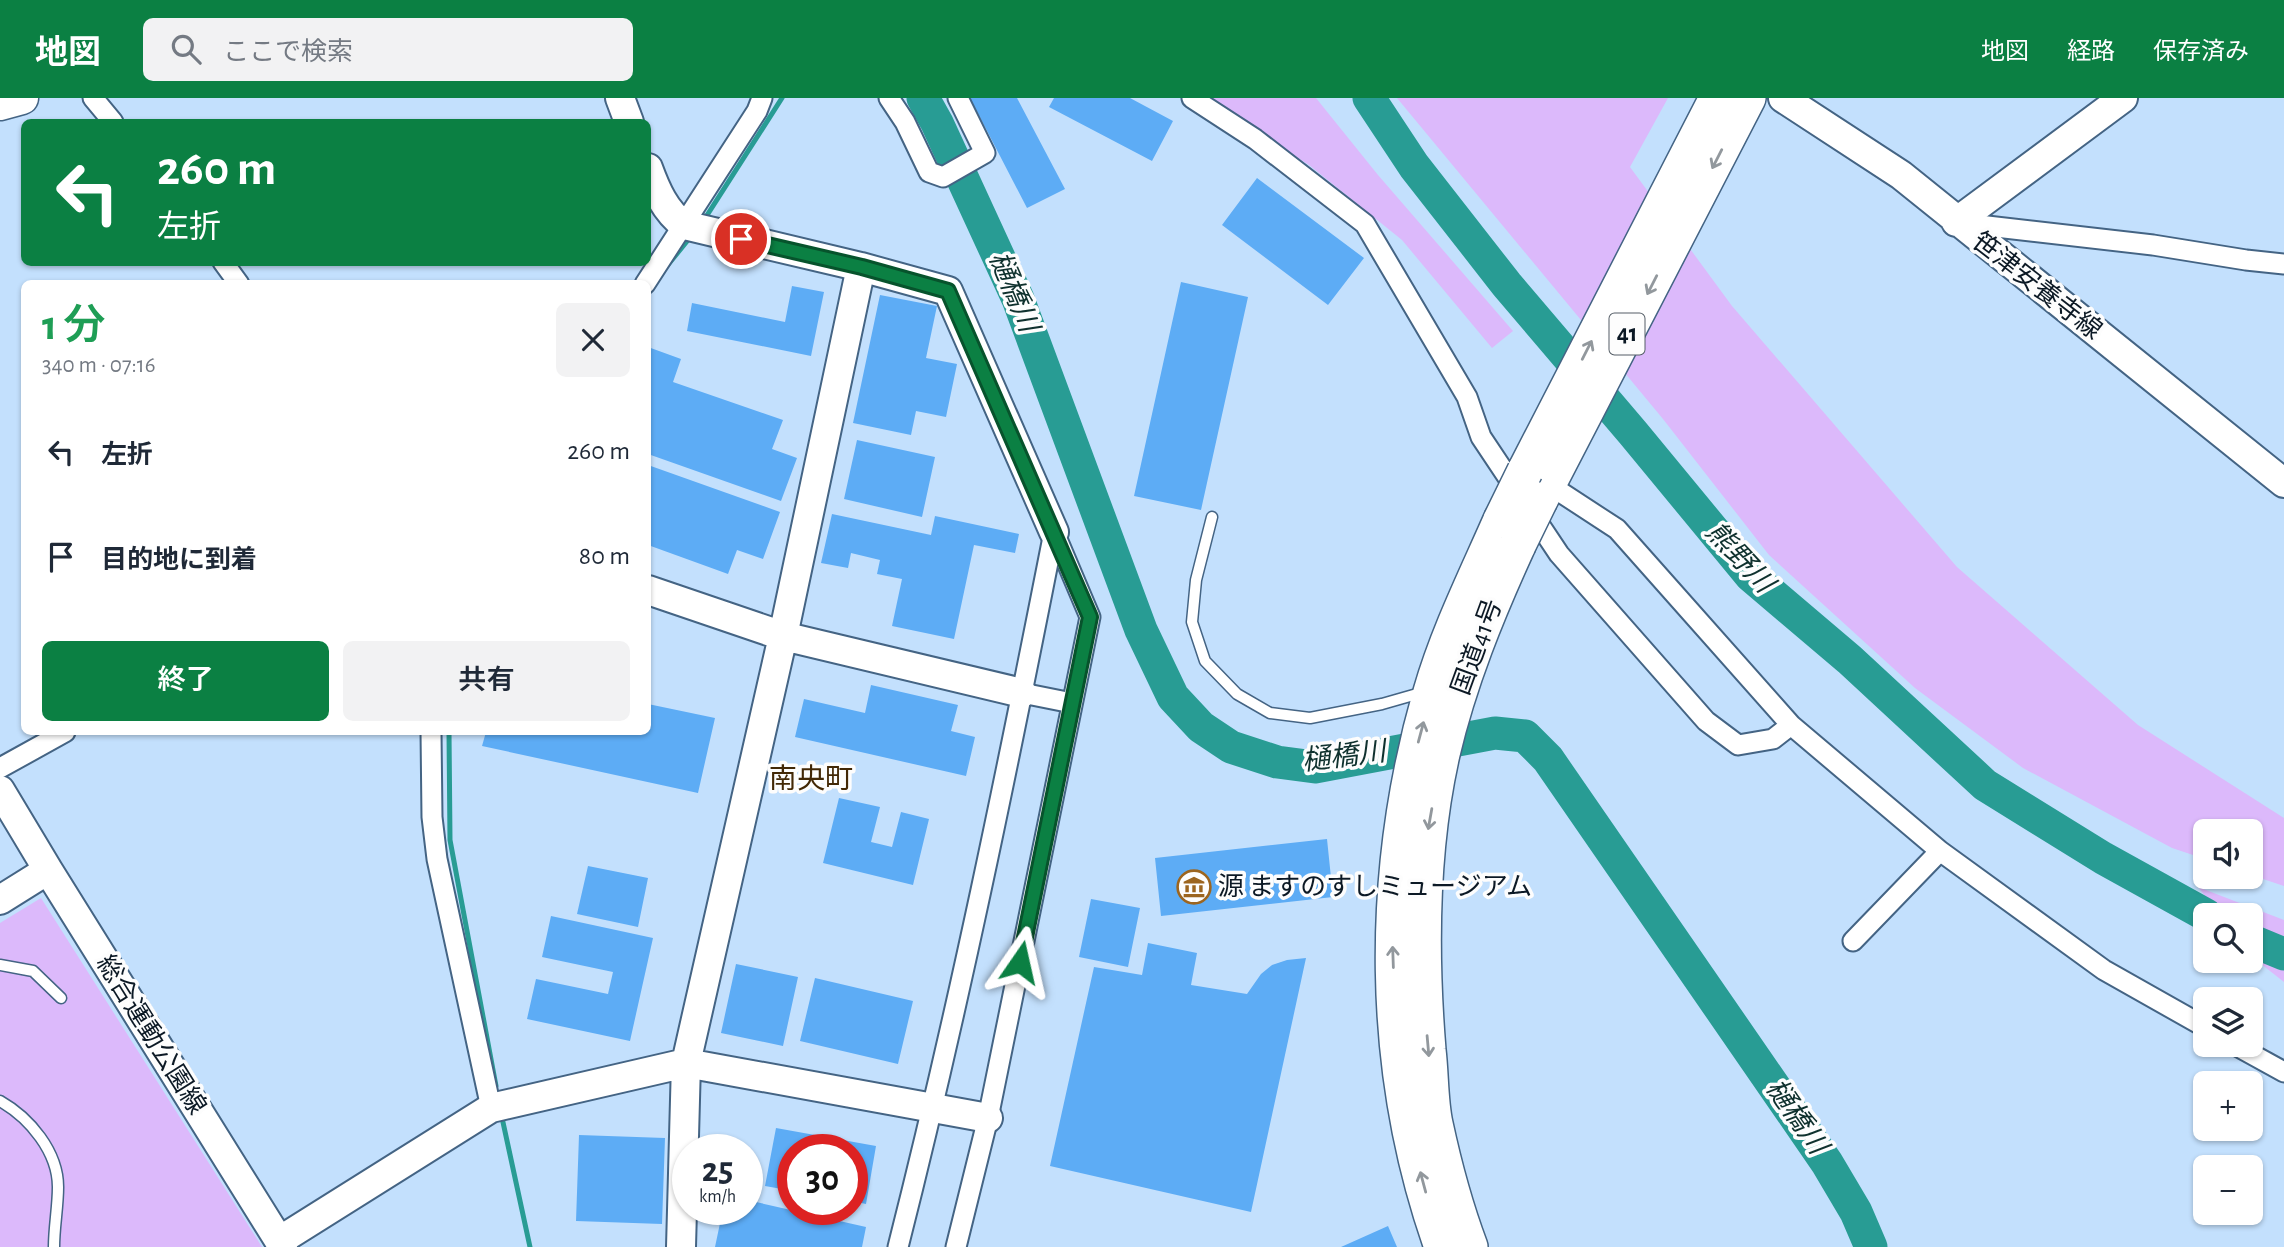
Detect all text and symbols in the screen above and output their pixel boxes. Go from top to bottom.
search box [143,18,633,81]
icon: search [167,30,205,68]
text: 地図 [35,37,101,70]
text: ここで検索 [223,39,353,65]
text: 地図 [1981,40,2029,64]
text: 経路 [2067,40,2115,64]
text: 保存済み [2153,40,2249,64]
text: 260 m [157,145,276,194]
icon: left [42,147,133,238]
one-way arrow [1709,148,1723,169]
pin [711,209,771,269]
text: 左折 [157,211,221,243]
icon: arrive [722,220,760,258]
street label: 笹津安養寺線 [1968,226,2108,344]
water label: 樋橋川 [984,247,1045,339]
one-way arrow [1645,274,1658,295]
button: close [556,303,630,377]
text: 1 分 [42,305,105,347]
road number: 41 [1610,314,1644,354]
one-way arrow [1581,340,1595,361]
text: 340 m · 07:16 [42,354,155,377]
icon: left [42,433,80,471]
text: 260 m [567,438,630,464]
text: 左折 [101,442,153,468]
water label: 熊野川 [1700,516,1781,600]
icon: arrive [42,538,80,576]
text: 80 m [579,543,630,569]
text: 目的地に到着 [101,547,257,573]
street label: 国道41号 [1447,595,1506,698]
button: 終了 [42,641,329,721]
button: 共有 [343,641,630,721]
one-way arrow [1415,721,1428,743]
water label: 樋橋川 [1300,736,1390,776]
district label: 南央町 [769,764,853,794]
one-way arrow [1423,807,1437,830]
map controls [2193,819,2263,1225]
button: sound [2193,819,2263,889]
museum icon: 源 ますのすしミュージアム [1175,868,1213,906]
place label: 源 ますのすしミュージアム [1218,873,1532,900]
button: search [2193,903,2263,973]
position arrow [983,925,1057,999]
one-way arrow [1387,946,1400,969]
street label: 総合運動公園線 [92,950,211,1119]
button: layers [2193,987,2263,1057]
one-way arrow [1422,1034,1435,1057]
button: + [2193,1071,2263,1141]
water label: 樋橋川 [1760,1073,1835,1162]
speed limit sign: 30 [777,1134,868,1225]
text: 25 [702,1153,733,1188]
button: − [2193,1155,2263,1225]
one-way arrow [1416,1171,1429,1193]
text: km/h [699,1188,736,1206]

